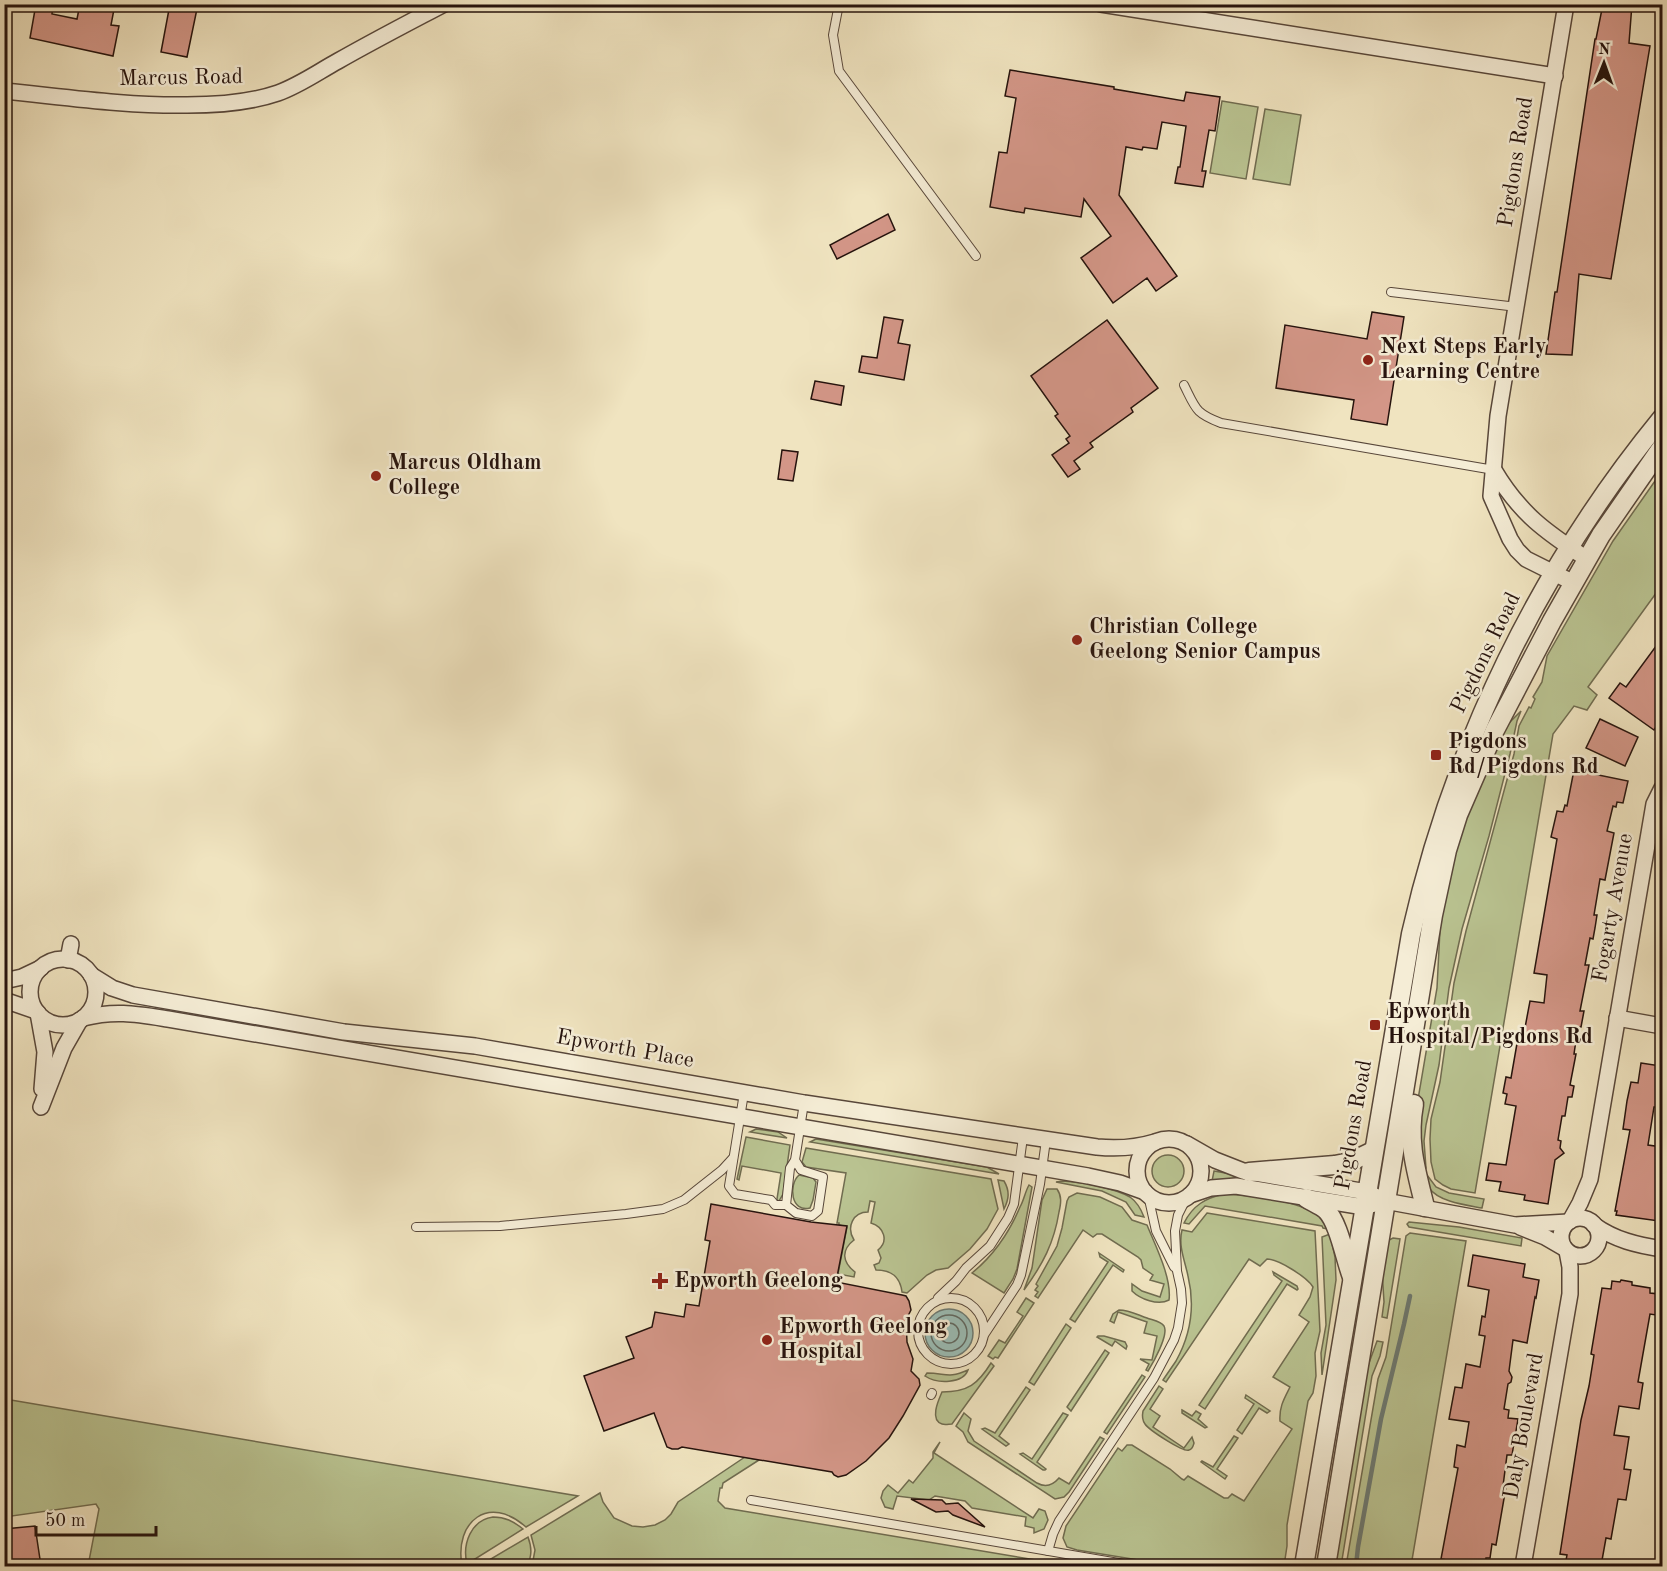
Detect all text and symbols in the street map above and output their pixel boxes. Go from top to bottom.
north arrow [1574,33,1634,93]
text: N [1598,42,1611,58]
street label: Marcus Road [119,66,243,90]
street label: Pigdons Road [1495,95,1537,229]
place label: Next Steps Early Learning Centre [1380,336,1547,383]
marker: Next Steps Early Learning Centre [1361,353,1375,367]
place label: Marcus Oldham College [388,452,542,499]
marker: Marcus Oldham College [369,469,383,483]
street label: Pigdons Road [1447,589,1525,717]
place label: Christian College Geelong Senior Campus [1089,616,1320,663]
marker: Christian College Geelong Senior Campus [1070,633,1084,647]
place label: Pigdons Rd/Pigdons Rd [1448,731,1599,778]
marker: Pigdons Rd/Pigdons Rd [1429,748,1443,762]
street label: Fogarty Avenue [1589,832,1637,984]
place label: Epworth Hospital/Pigdons Rd [1387,1001,1593,1048]
marker: Epworth Hospital/Pigdons Rd [1368,1018,1382,1032]
street label: Epworth Place [554,1026,696,1072]
street label: Pigdons Road [1332,1058,1376,1192]
place label: Epworth Geelong [674,1270,843,1292]
marker: Epworth Geelong [651,1272,669,1290]
place label: Epworth Geelong Hospital [779,1316,948,1363]
marker: Epworth Geelong Hospital [760,1333,774,1347]
street label: Daly Boulevard [1500,1351,1548,1501]
scale bar [36,1499,156,1537]
text: 50 m [45,1512,85,1530]

